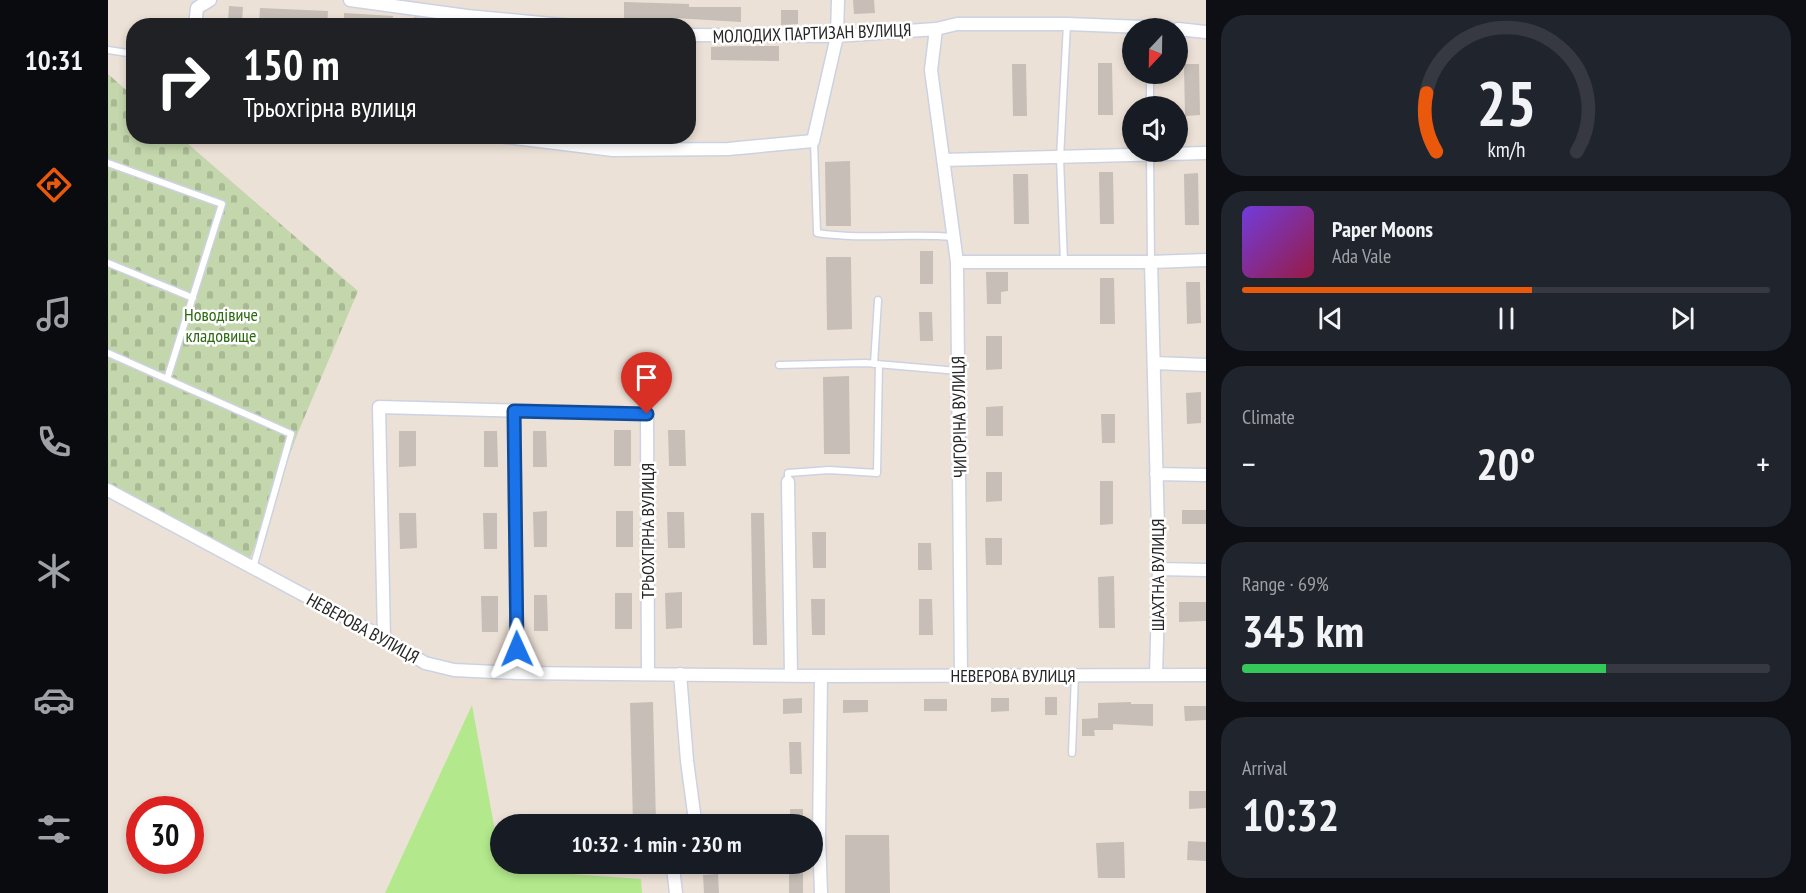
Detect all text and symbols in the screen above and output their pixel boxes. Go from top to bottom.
street label: МОЛОДИХ ПАРТИЗАН ВУЛИЦЯ [712,18,912,48]
north arrow [1122,18,1188,84]
map controls [1122,18,1188,162]
text: 150 m [243,37,340,92]
icon: right [144,42,222,120]
text: 10:31 [25,43,83,77]
text: 25 [1476,62,1536,143]
text: Трьохгірна вулиця [243,90,416,124]
button: sound [1122,96,1188,162]
text: km/h [1487,136,1525,164]
icon: directions [33,164,75,206]
text: Paper Moons [1332,215,1433,243]
text: Ada Vale [1332,243,1391,269]
icon: music [33,293,75,335]
icon: previous [1314,302,1347,335]
icon: pause [1490,302,1523,335]
icon: next [1666,302,1699,335]
park label: Новодівиче кладовище [184,303,258,347]
pin [621,352,672,414]
street label: ЧИГОРІНА ВУЛИЦЯ [946,356,972,478]
icon: arrive [630,361,663,394]
text: Climate [1242,404,1295,430]
icon: phone [33,421,75,463]
text: 20° [1476,434,1536,492]
text: − [1242,442,1256,485]
text: + [1756,442,1770,485]
street label: ТРЬОХГІРНА ВУЛИЦЯ [636,463,659,599]
street label: ШАХТНА ВУЛИЦЯ [1146,519,1169,631]
icon: climate [33,550,75,592]
text: Range · 69% [1242,571,1329,597]
street label: НЕВЕРОВА ВУЛИЦЯ [303,588,423,668]
text: 345 km [1242,601,1364,659]
position arrow [485,617,549,681]
street label: НЕВЕРОВА ВУЛИЦЯ [951,664,1076,687]
icon: car [33,679,75,721]
text: Arrival [1242,755,1287,781]
text: 10:32 [1242,785,1339,843]
speed limit sign: 30 [126,796,204,874]
icon: filters [33,808,75,850]
text: 10:32 · 1 min · 230 m [571,830,742,858]

